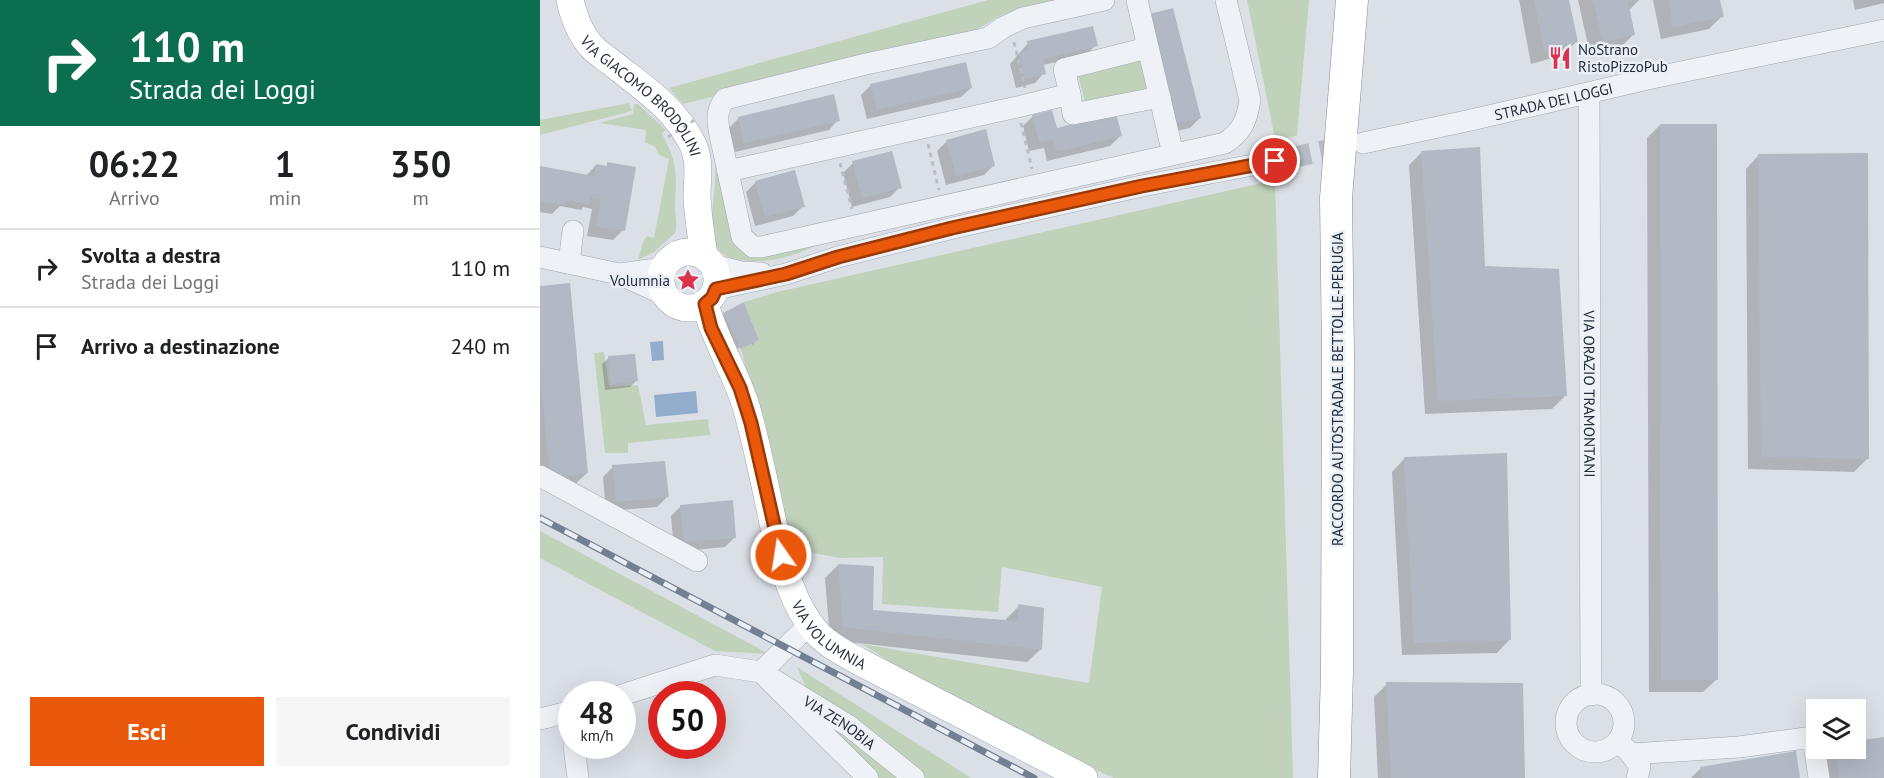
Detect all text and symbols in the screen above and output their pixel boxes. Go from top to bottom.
text: 110 m [129,19,245,74]
icon: right [30,24,108,102]
street label: VIA GIACOMO BRODOLINI [576,31,706,158]
place label: NoStrano RistoPizzoPub [1578,40,1668,76]
restaurant icon: NoStrano RistoPizzoPub [1547,45,1573,71]
text: Strada dei Loggi [129,72,316,106]
street label: STRADA DEI LOGGI [1492,78,1615,124]
pin [1249,135,1300,186]
text: 06:22 [89,140,180,187]
text: 1 [275,140,295,187]
text: 350 [390,140,451,187]
icon: arrive [1258,144,1291,177]
text: Arrivo [109,185,160,211]
text: min [269,185,301,211]
text: m [413,185,429,211]
street label: RACCORDO AUTOSTRADALE BETTOLLE-PERUGIA [1328,232,1347,546]
text: Svolta a destra [81,241,221,269]
icon: right [30,252,63,285]
text: 110 m [450,254,510,282]
place icon: Volumnia [675,267,701,293]
text: Strada dei Loggi [81,269,219,295]
place label: Volumnia [609,271,670,290]
street label: VIA ORAZIO TRAMONTANI [1580,309,1600,478]
icon: arrive [30,330,63,363]
text: Arrivo a destinazione [81,332,280,360]
text: 240 m [450,332,510,360]
position arrow [749,523,813,587]
street label: VIA VOLUMNIA [788,596,870,673]
speed limit sign: 50 [648,681,726,759]
street label: VIA ZENOBIA [799,690,880,753]
text: 48 [580,693,614,732]
button: Esci [30,697,264,766]
button: Condividi [276,697,510,766]
map controls [1806,699,1866,759]
button: layers [1806,699,1866,759]
text: km/h [581,726,613,745]

